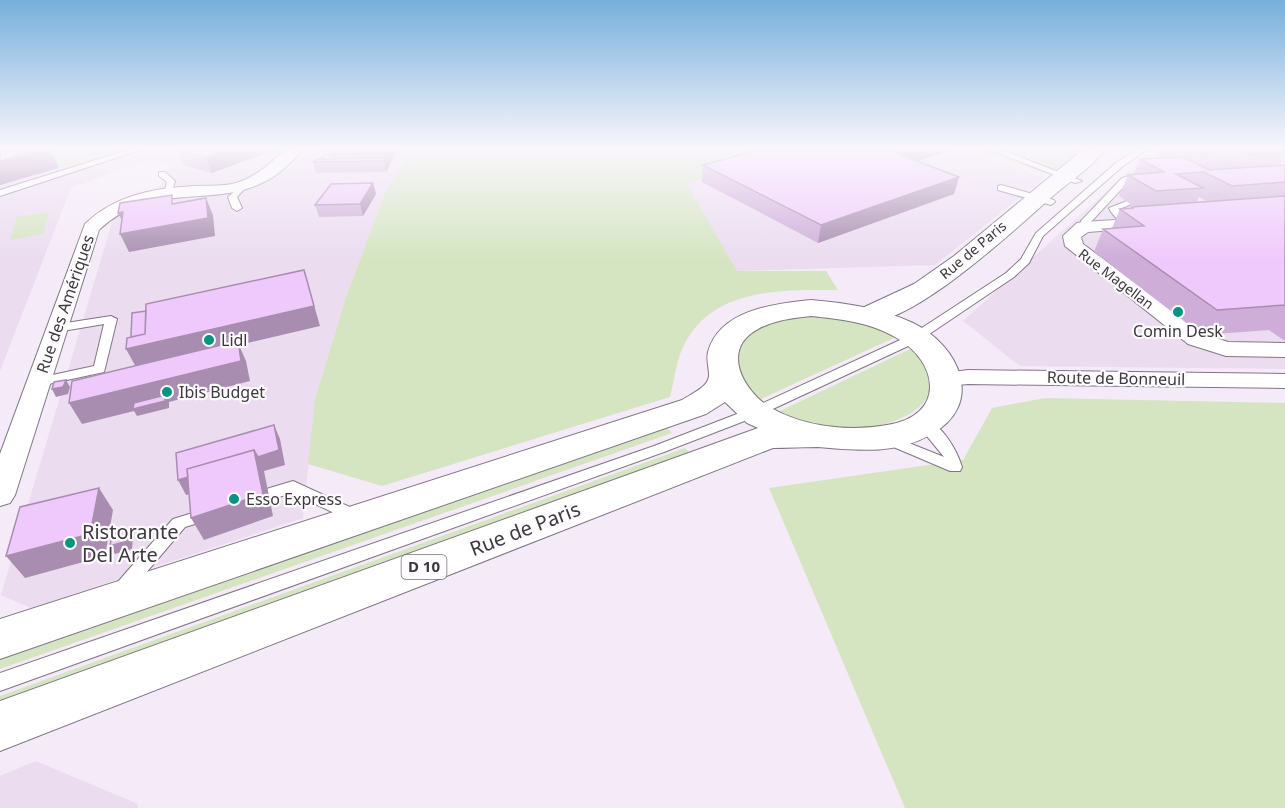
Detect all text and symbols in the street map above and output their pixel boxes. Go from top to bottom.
street label: Rue de Paris [935,216,1010,283]
street label: Rue des Amériques [31,232,99,376]
street label: Rue Magellan [1075,244,1158,313]
marker: Comin Desk [1171,305,1185,319]
place label: Comin Desk [1133,320,1223,342]
place label: Lidl [221,329,247,351]
marker: Lidl [202,333,216,347]
street label: Route de Bonneuil [1047,366,1185,390]
place label: Ibis Budget [179,381,265,403]
marker: Ibis Budget [160,385,174,399]
place label: Esso Express [246,488,342,510]
marker: Esso Express [227,492,241,506]
street label: Rue de Paris [466,495,584,562]
place label: Ristorante Del Arte [82,518,178,568]
marker: Ristorante Del Arte [63,536,77,550]
road number: D 10 [402,555,446,579]

